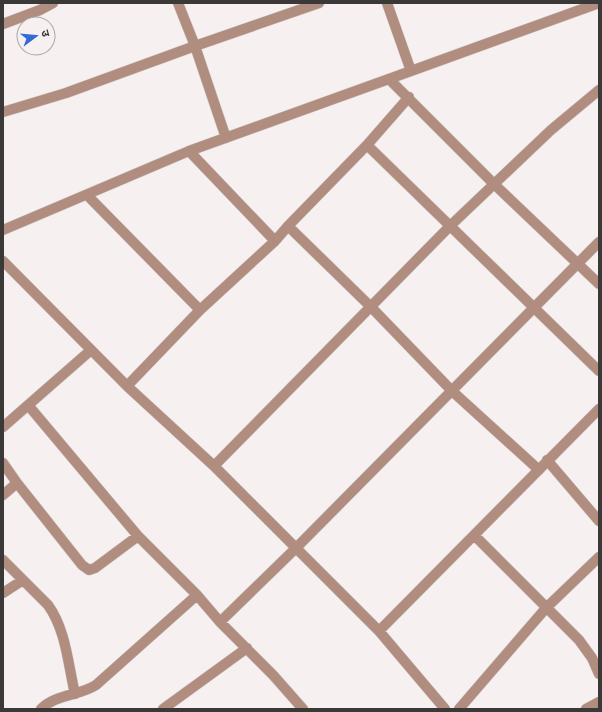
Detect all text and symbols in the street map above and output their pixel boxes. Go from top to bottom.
north arrow [16,16,56,56]
text: उ [38,28,52,39]

